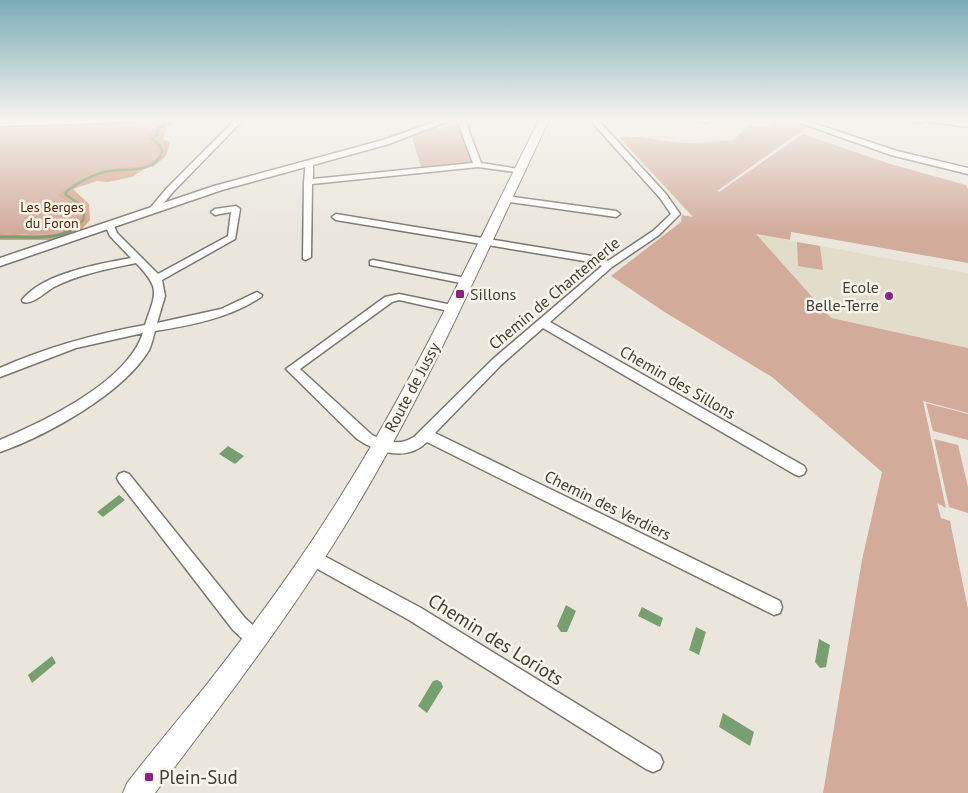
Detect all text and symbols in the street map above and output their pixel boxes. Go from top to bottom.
park label: Les Berges du Foron [20,198,84,232]
street label: Chemin de Chantemerle [485,232,623,354]
place label: Ecole Belle-Terre [806,277,879,315]
place label: Sillons [470,284,516,304]
marker: Sillons [454,288,466,300]
marker: Ecole Belle-Terre [883,290,895,302]
street label: Route de Jussy [380,338,444,435]
street label: Chemin des Sillons [617,341,740,423]
street label: Chemin des Verdiers [541,466,675,544]
street label: Chemin des Loriots [424,588,568,690]
place label: Plein-Sud [159,765,238,789]
marker: Plein-Sud [143,771,155,783]

